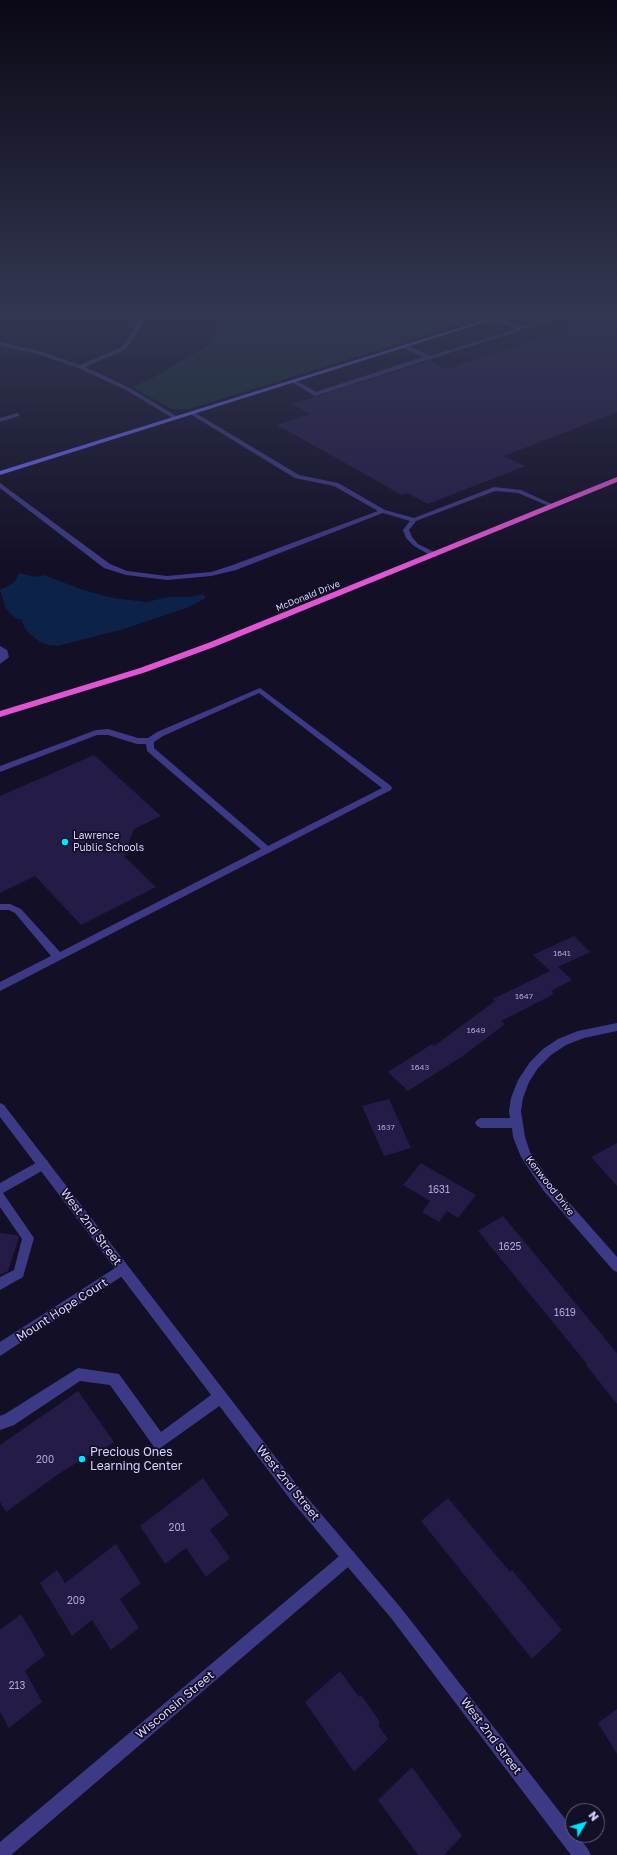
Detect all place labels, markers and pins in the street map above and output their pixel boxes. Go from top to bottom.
place label: Lawrence Public Schools [73,830,144,854]
marker: Lawrence Public Schools [60,837,70,847]
place label: Precious Ones Learning Center [90,1445,182,1473]
marker: Precious Ones Learning Center [77,1454,87,1464]

